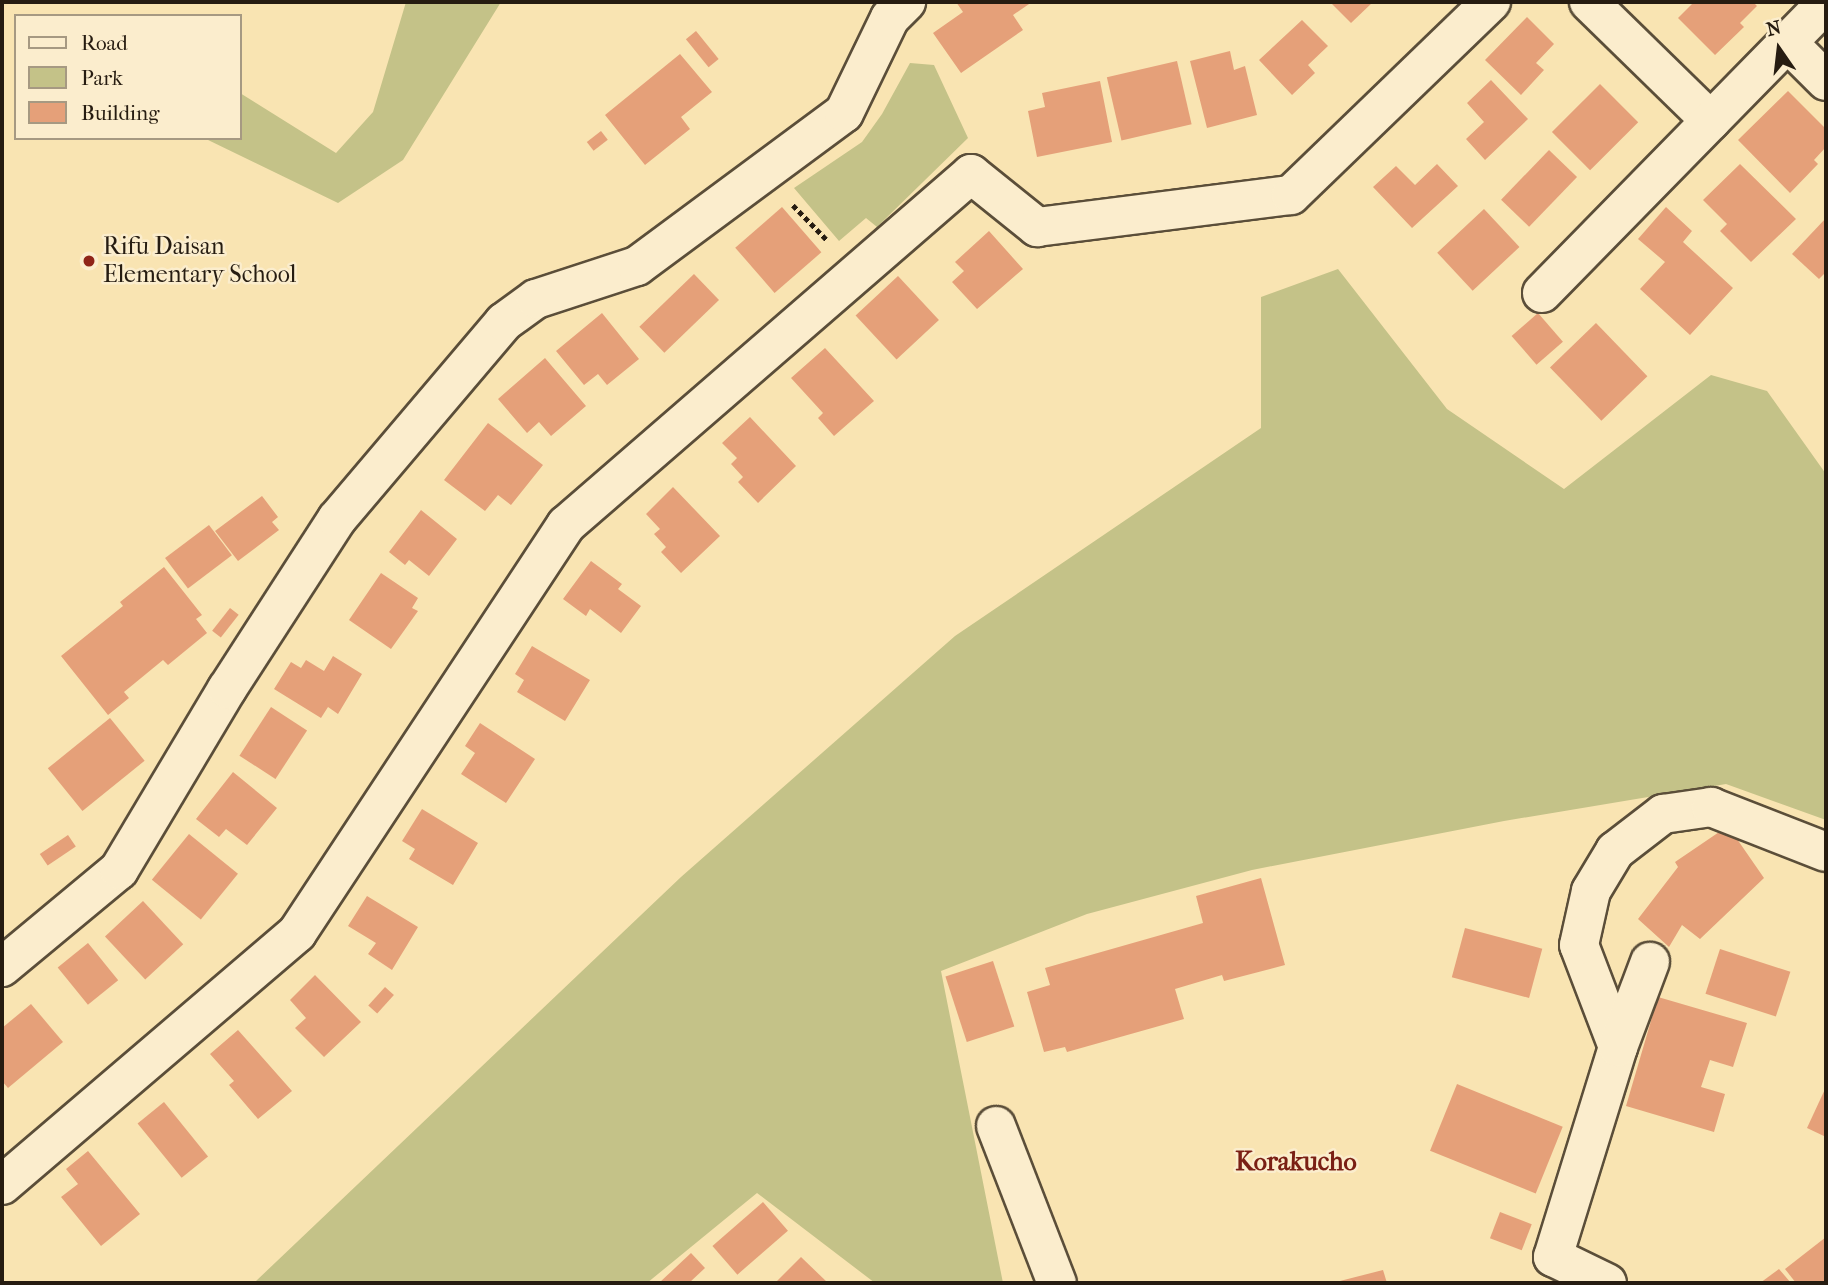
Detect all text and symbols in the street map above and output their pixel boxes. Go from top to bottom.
legend [14,14,242,140]
north arrow [1744,14,1814,84]
text: N [1764,16,1784,41]
text: Road [81,31,128,55]
text: Park [81,66,123,90]
text: Building [81,101,159,125]
place label: Rifu Daisan Elementary School [103,233,296,289]
marker: Rifu Daisan Elementary School [81,253,97,269]
district label: Korakucho [1235,1146,1357,1178]

